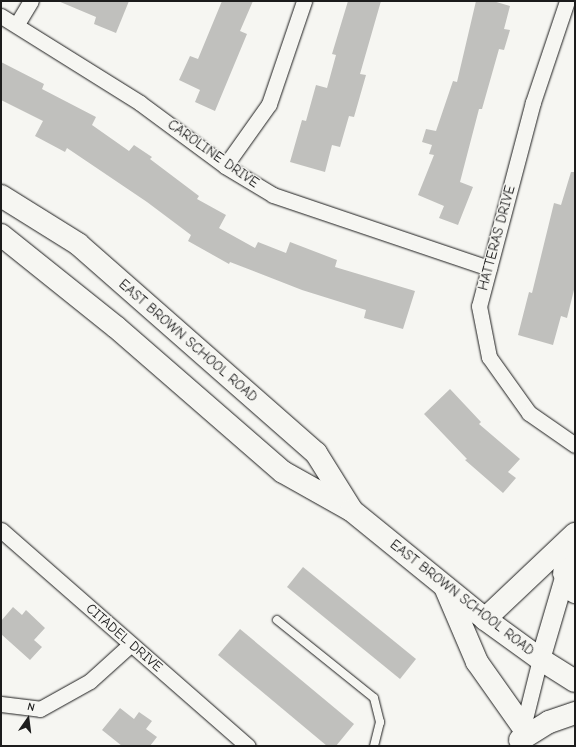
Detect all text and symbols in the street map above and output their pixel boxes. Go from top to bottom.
street label: CAROLINE DRIVE [164,116,262,192]
street label: HATTERAS DRIVE [475,184,519,292]
street label: EAST BROWN SCHOOL ROAD [115,276,261,406]
street label: EAST BROWN SCHOOL ROAD [387,536,537,660]
street label: CITADEL DRIVE [82,600,166,676]
north arrow [8,699,48,739]
text: N [26,700,36,714]

